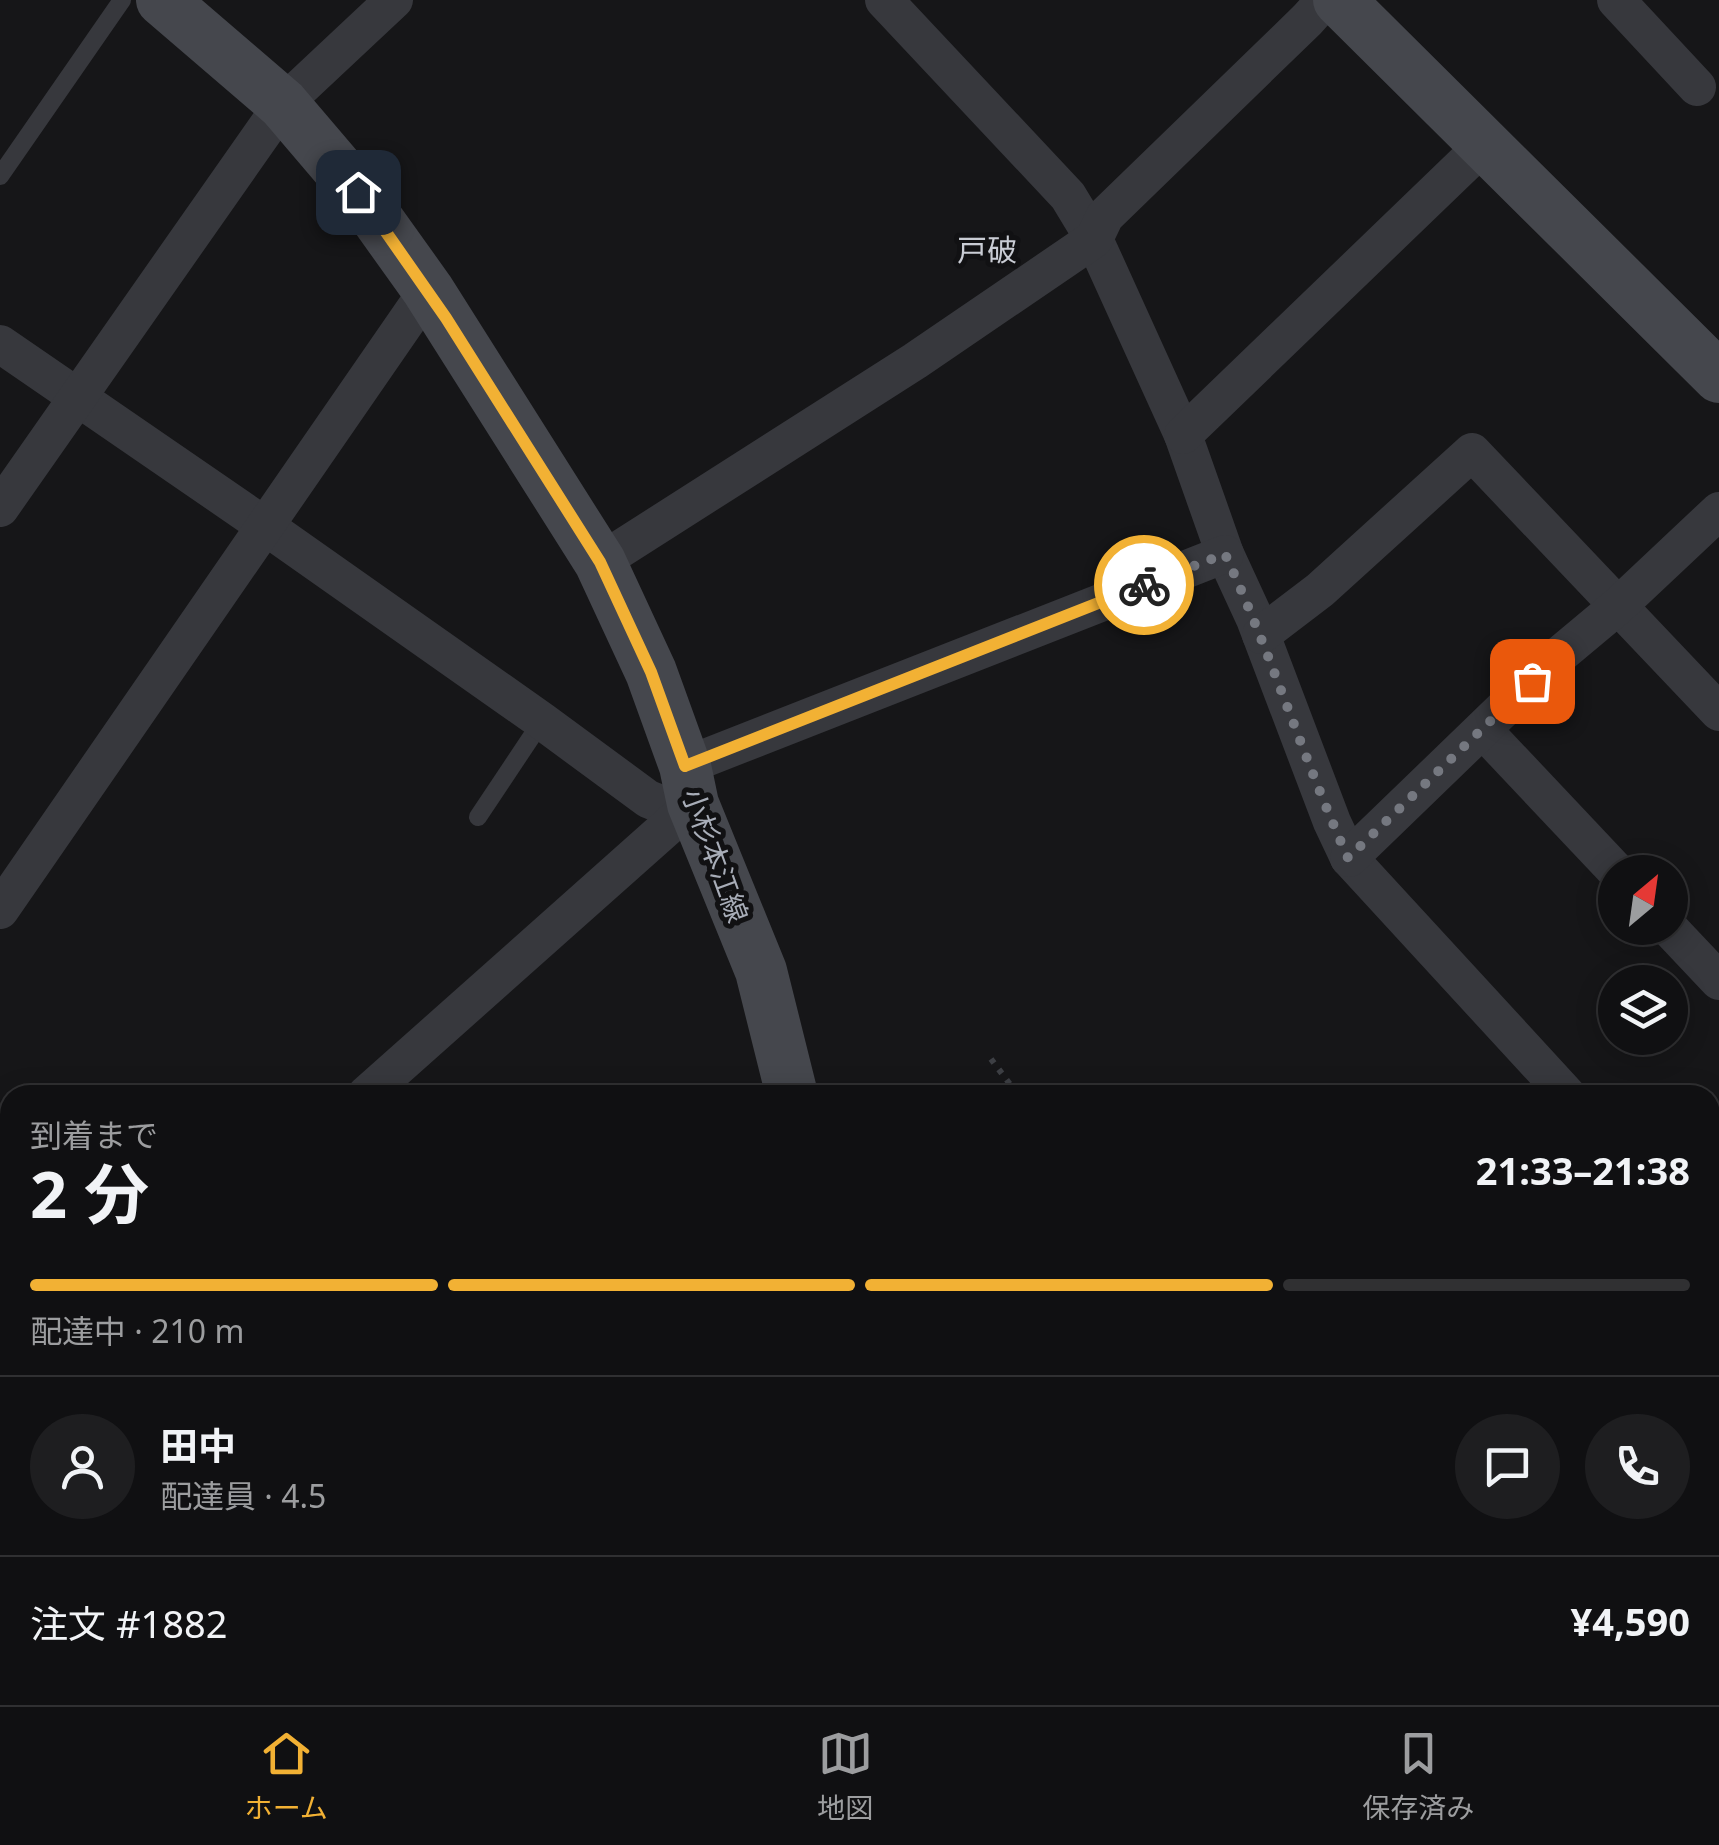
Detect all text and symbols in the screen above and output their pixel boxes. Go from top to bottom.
pin [316,150,401,235]
icon: home [331,165,386,220]
district label: 戸破 [957,229,1017,270]
courier [1094,535,1194,635]
icon: bike [1117,558,1172,613]
pin [1490,639,1575,724]
icon: bag [1505,654,1560,709]
street label: 小杉本江線 [674,783,758,927]
north arrow [1598,855,1688,945]
map controls [1598,855,1688,1055]
button: layers [1598,965,1688,1055]
text: 到着まで [30,1113,158,1156]
text: 21:33–21:38 [1476,1144,1690,1196]
text: 2 分 [30,1149,149,1237]
text: 配達中 · 210 m [30,1309,244,1352]
button: person [30,1414,135,1519]
button: chat [1455,1414,1560,1519]
button: phone [1585,1414,1690,1519]
text: 田中 [160,1419,236,1471]
text: 配達員 · 4.5 [160,1474,326,1517]
text: ¥4,590 [1570,1595,1690,1647]
text: 注文 #1882 [30,1597,227,1649]
tab: ホーム [245,1726,328,1826]
tab: 地図 [817,1726,873,1826]
tab: 保存済み [1362,1726,1474,1826]

